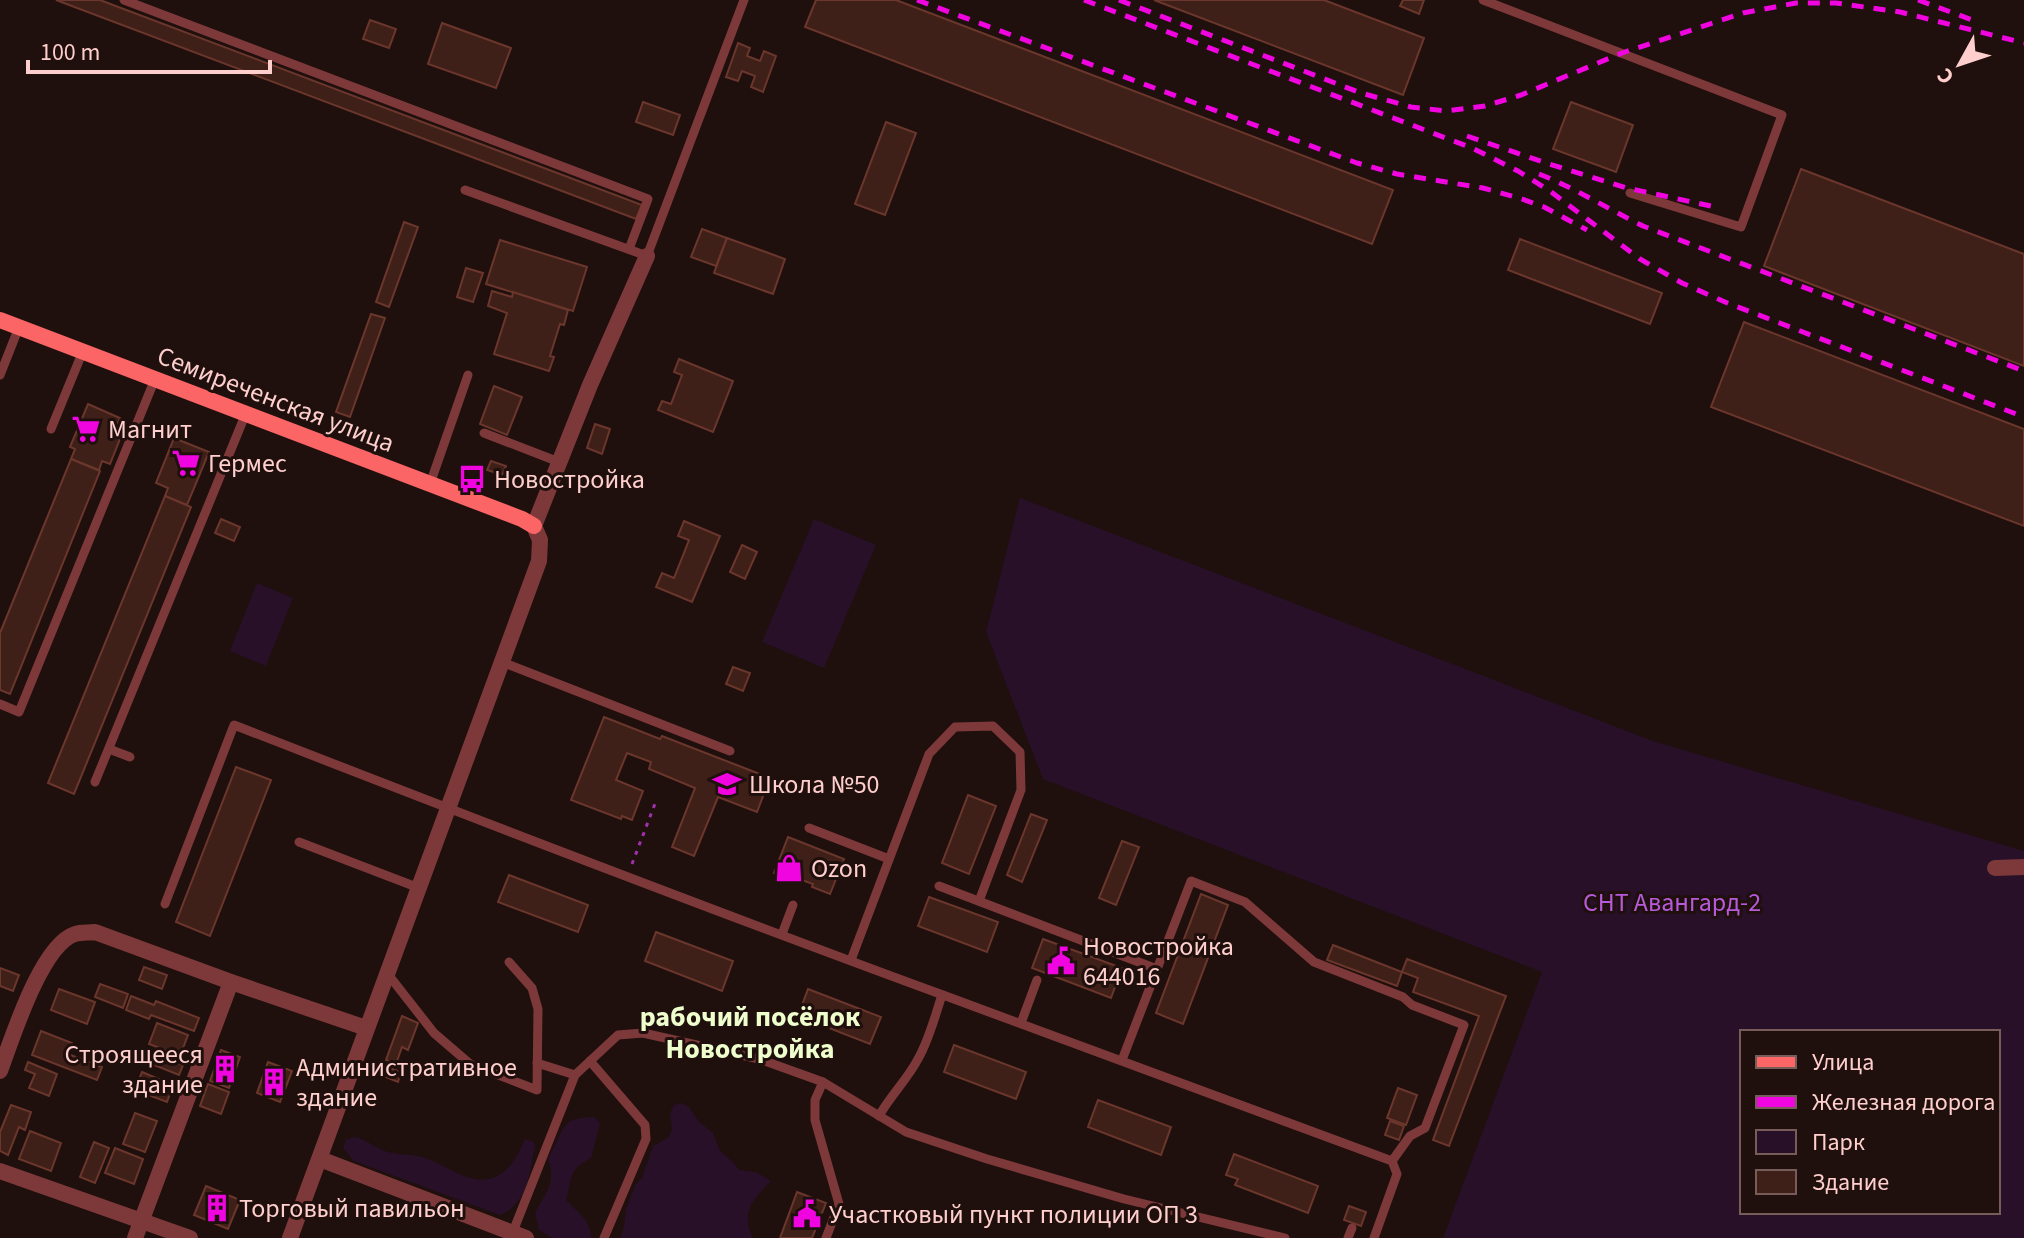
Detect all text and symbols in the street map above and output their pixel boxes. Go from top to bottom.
scale bar [28,24,270,74]
north arrow [1920,24,2000,104]
text: 100 m [40,35,100,70]
text: С [1929,61,1962,91]
street label: Семиреченская улица [152,337,400,462]
place label: Магнит [108,411,192,448]
supermarket icon: Магнит [71,414,101,444]
place label: Гермес [208,445,287,482]
supermarket icon: Гермес [171,448,201,478]
place label: Новостройка [494,461,645,498]
bus stop icon: Новостройка [457,464,487,494]
place label: Школа №50 [749,766,880,803]
school or university icon: Школа №50 [712,769,742,799]
place label: Ozon [811,850,867,887]
shop icon: Ozon [774,853,804,883]
park label: СНТ Авангард-2 [1583,884,1761,921]
place label: Новостройка 644016 [1083,928,1234,995]
public building icon: Новостройка 644016 [1046,946,1076,976]
district label: рабочий посёлок Новостройка [640,997,861,1069]
legend [1740,1030,2000,1214]
place label: Строящееся здание [65,1036,203,1103]
text: Улица [1812,1045,1874,1080]
place label: Административное здание [296,1049,517,1116]
building icon: Строящееся здание [210,1054,240,1084]
building icon: Административное здание [259,1067,289,1097]
text: Железная дорога [1812,1085,1995,1120]
text: Парк [1812,1125,1865,1160]
text: Здание [1812,1165,1889,1200]
place label: Торговый павильон [239,1190,465,1227]
building icon: Торговый павильон [202,1193,232,1223]
place label: Участковый пункт полиции ОП 3 [829,1196,1198,1233]
public building icon: Участковый пункт полиции ОП 3 [792,1199,822,1229]

